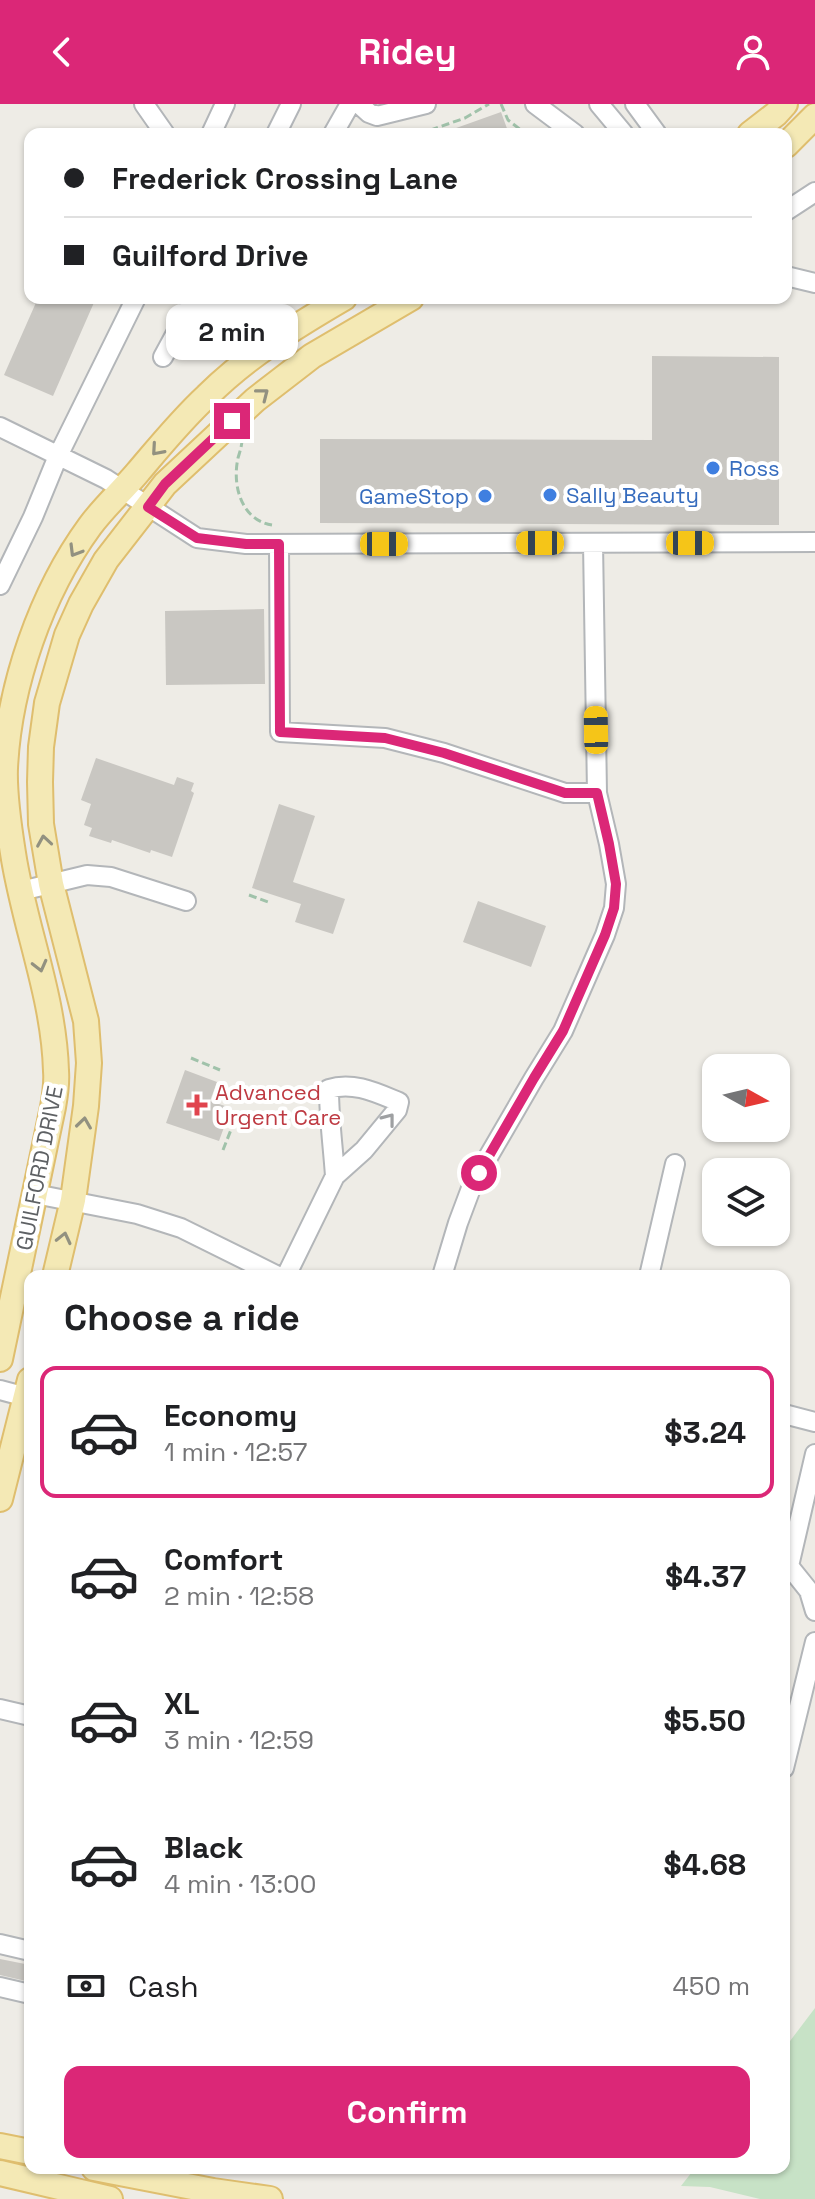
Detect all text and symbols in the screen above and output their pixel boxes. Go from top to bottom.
text: Ridey [358,29,457,75]
icon: back [40,30,84,74]
icon: person [731,30,775,74]
text: Frederick Crossing Lane [112,159,458,198]
text: Guilford Drive [112,236,309,275]
callout: 2 min [166,305,298,361]
text: 2 min [198,315,266,349]
one-way arrow [254,389,269,403]
route end [214,403,250,439]
one-way arrow [153,441,167,456]
place label: Ross [729,454,780,482]
marker: Ross [704,459,722,477]
place label: Sally Beauty [566,481,699,509]
place label: GameStop [359,482,469,510]
marker: Sally Beauty [541,486,559,504]
marker: GameStop [476,487,494,505]
car [516,531,564,555]
car [666,531,714,555]
car [360,532,408,556]
one-way arrow [69,542,85,557]
car [584,706,608,754]
one-way arrow [36,834,53,847]
one-way arrow [30,959,47,973]
north arrow [702,1054,790,1142]
map controls [702,1054,790,1246]
place label: Advanced Urgent Care [215,1078,341,1131]
street label: GUILFORD DRIVE [9,1083,69,1253]
marker: Advanced Urgent Care [186,1094,208,1116]
one-way arrow [379,1113,393,1128]
one-way arrow [75,1116,92,1129]
route start [461,1155,497,1191]
button: layers [702,1158,790,1246]
one-way arrow [55,1232,72,1246]
text: Choose a ride [64,1295,300,1341]
icon: car [68,1396,140,1468]
text: Economy [164,1396,297,1435]
text: $3.24 [664,1413,746,1452]
text: 1 min · 12:57 [164,1435,308,1469]
icon: car [68,1540,140,1612]
text: Comfort [164,1540,283,1579]
text: $4.37 [665,1557,746,1596]
text: 2 min · 12:58 [164,1579,314,1613]
icon: car [68,1684,140,1756]
text: XL [164,1684,200,1723]
text: $5.50 [663,1701,746,1740]
text: 3 min · 12:59 [164,1723,314,1757]
icon: car [68,1828,140,1900]
text: Black [164,1828,243,1867]
text: $4.68 [664,1845,746,1884]
text: 4 min · 13:00 [164,1867,316,1901]
icon: cash [64,1964,108,2008]
text: Cash [128,1967,199,2006]
text: 450 m [672,1969,750,2003]
button: Confirm [64,2066,750,2158]

